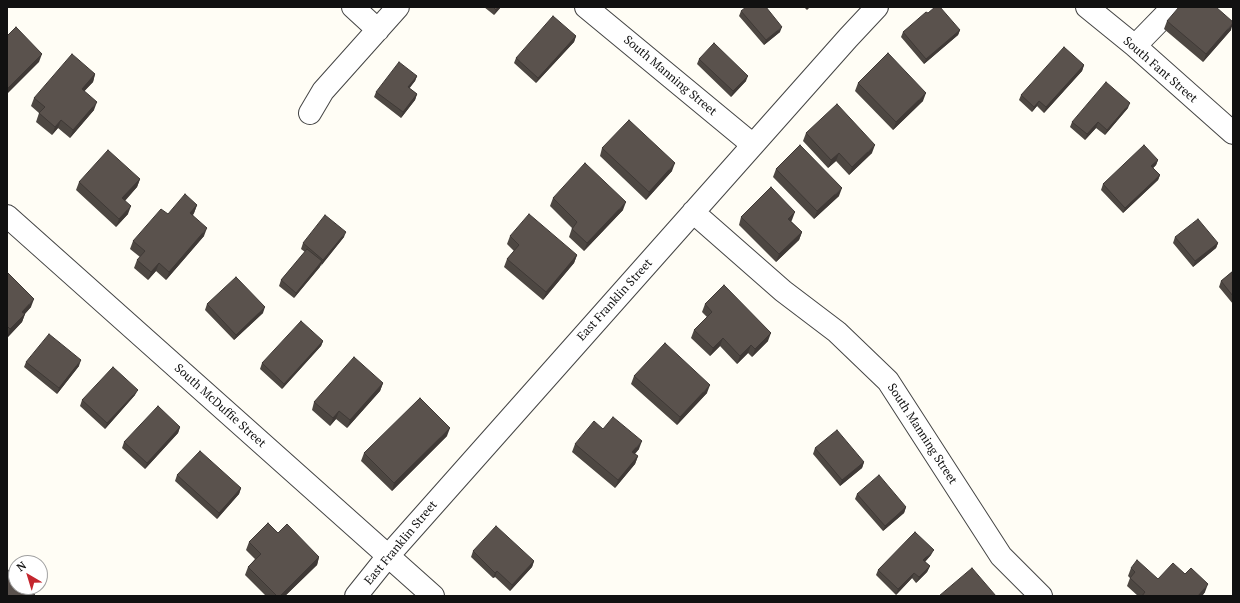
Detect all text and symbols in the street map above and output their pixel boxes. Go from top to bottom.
street label: South Manning Street [621,33,719,119]
street label: South Fant Street [1120,34,1200,106]
street label: East Franklin Street [574,256,656,344]
street label: South McDuffie Street [171,361,269,451]
street label: South Manning Street [884,381,960,487]
street label: East Franklin Street [362,498,440,588]
north arrow [8,555,48,595]
text: N [14,558,29,574]

